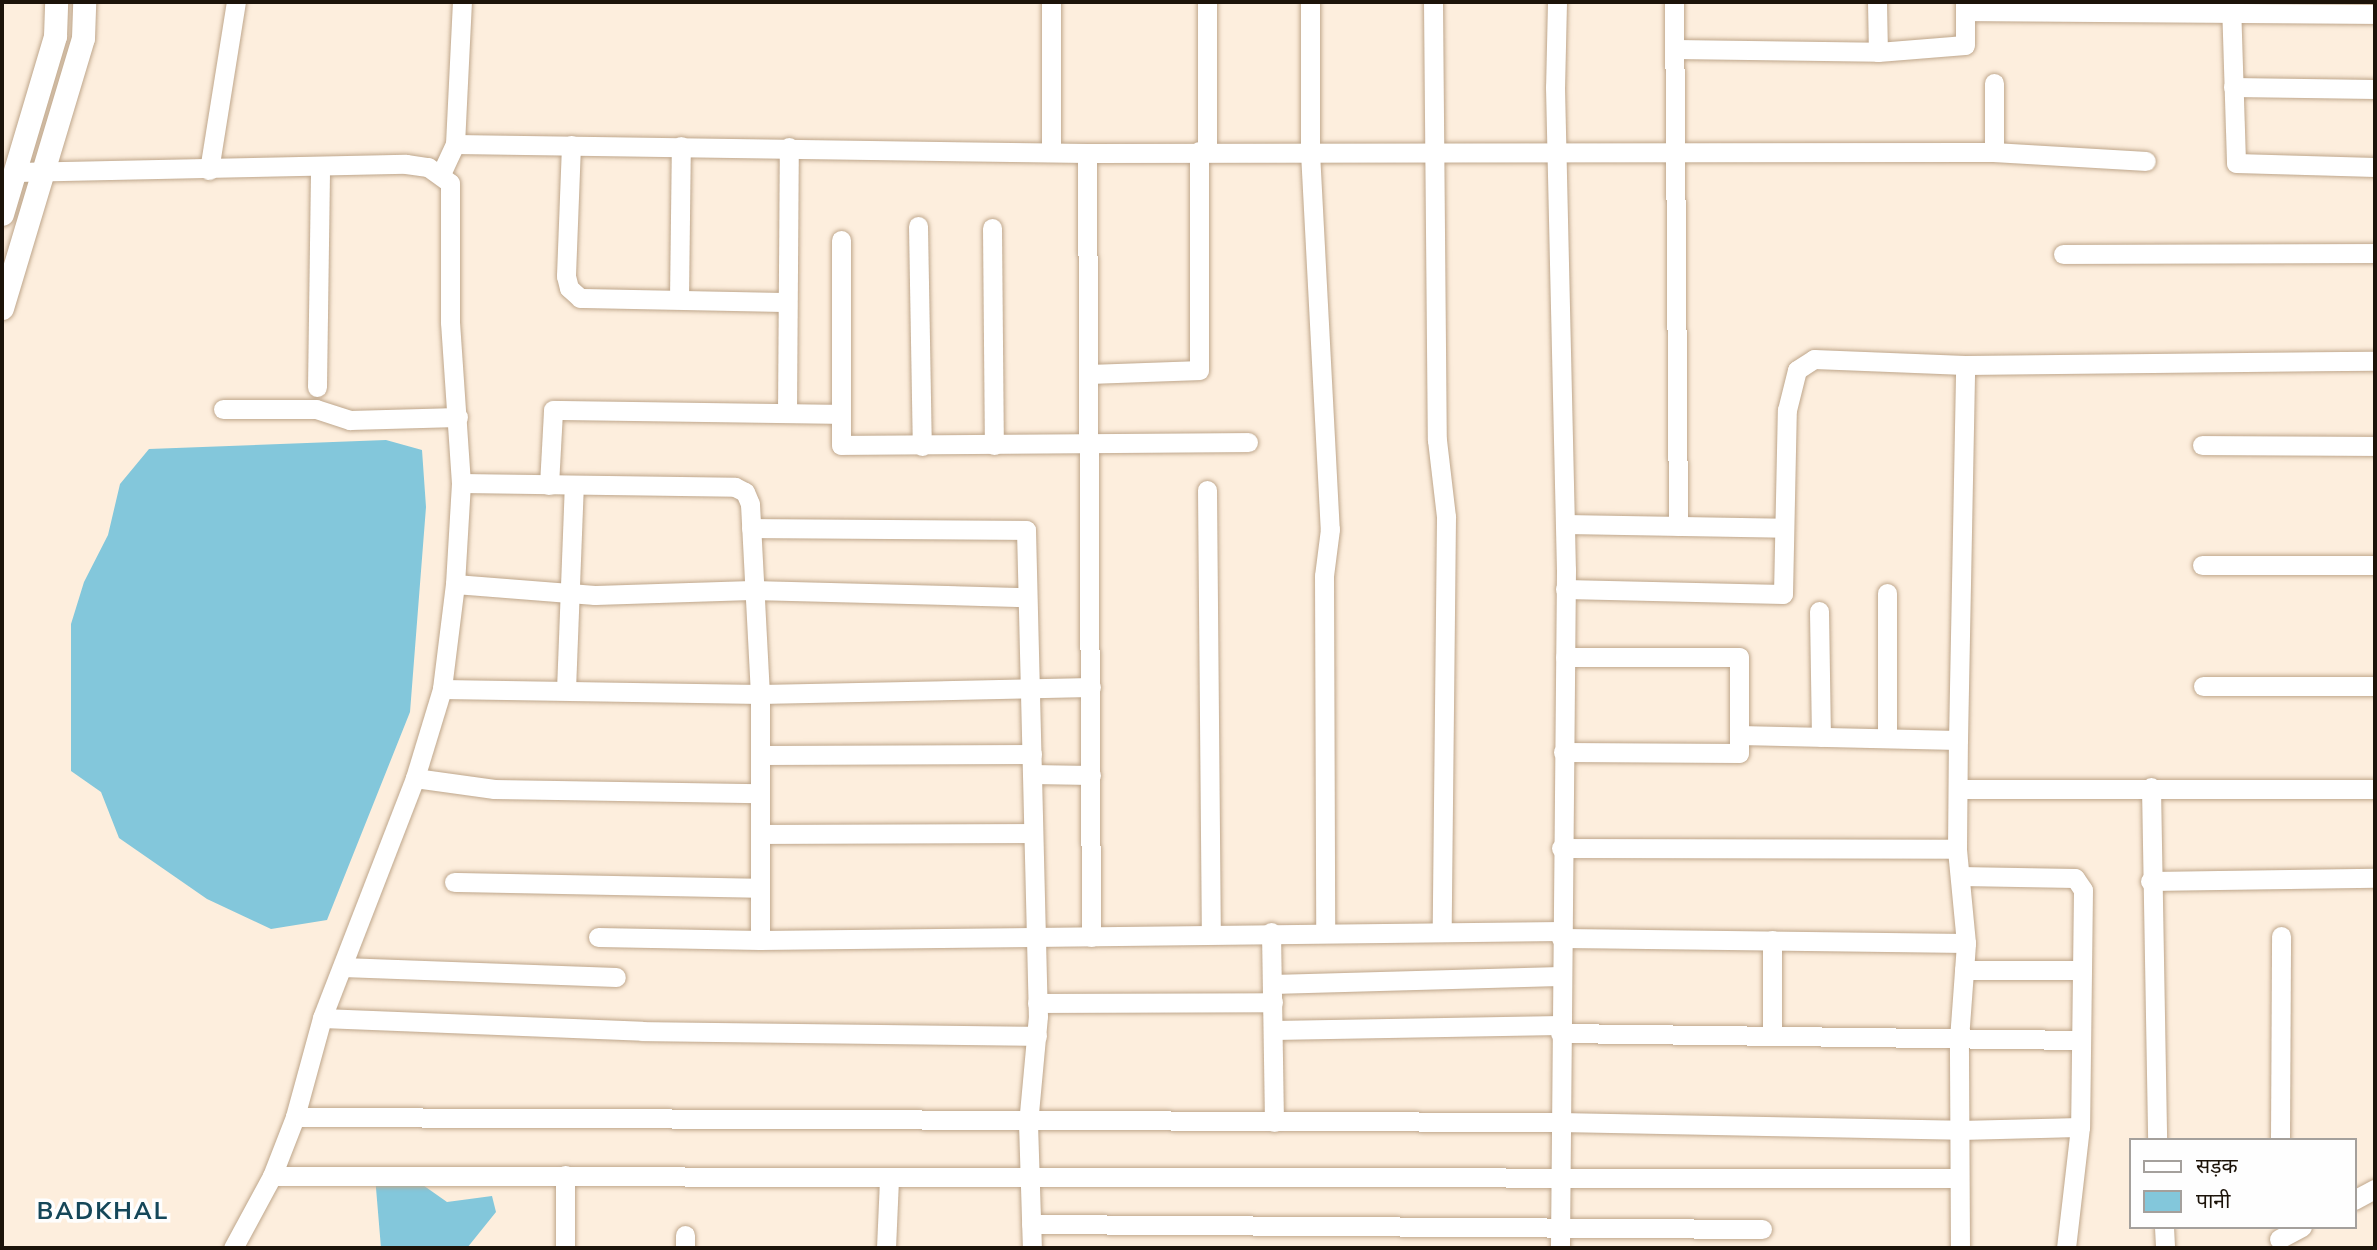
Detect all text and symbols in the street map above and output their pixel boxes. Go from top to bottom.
legend [2128,1138,2356,1229]
text: सड़क [2196,1152,2238,1180]
text: पानी [2196,1187,2230,1215]
district label: BADKHAL [38,1198,168,1226]

